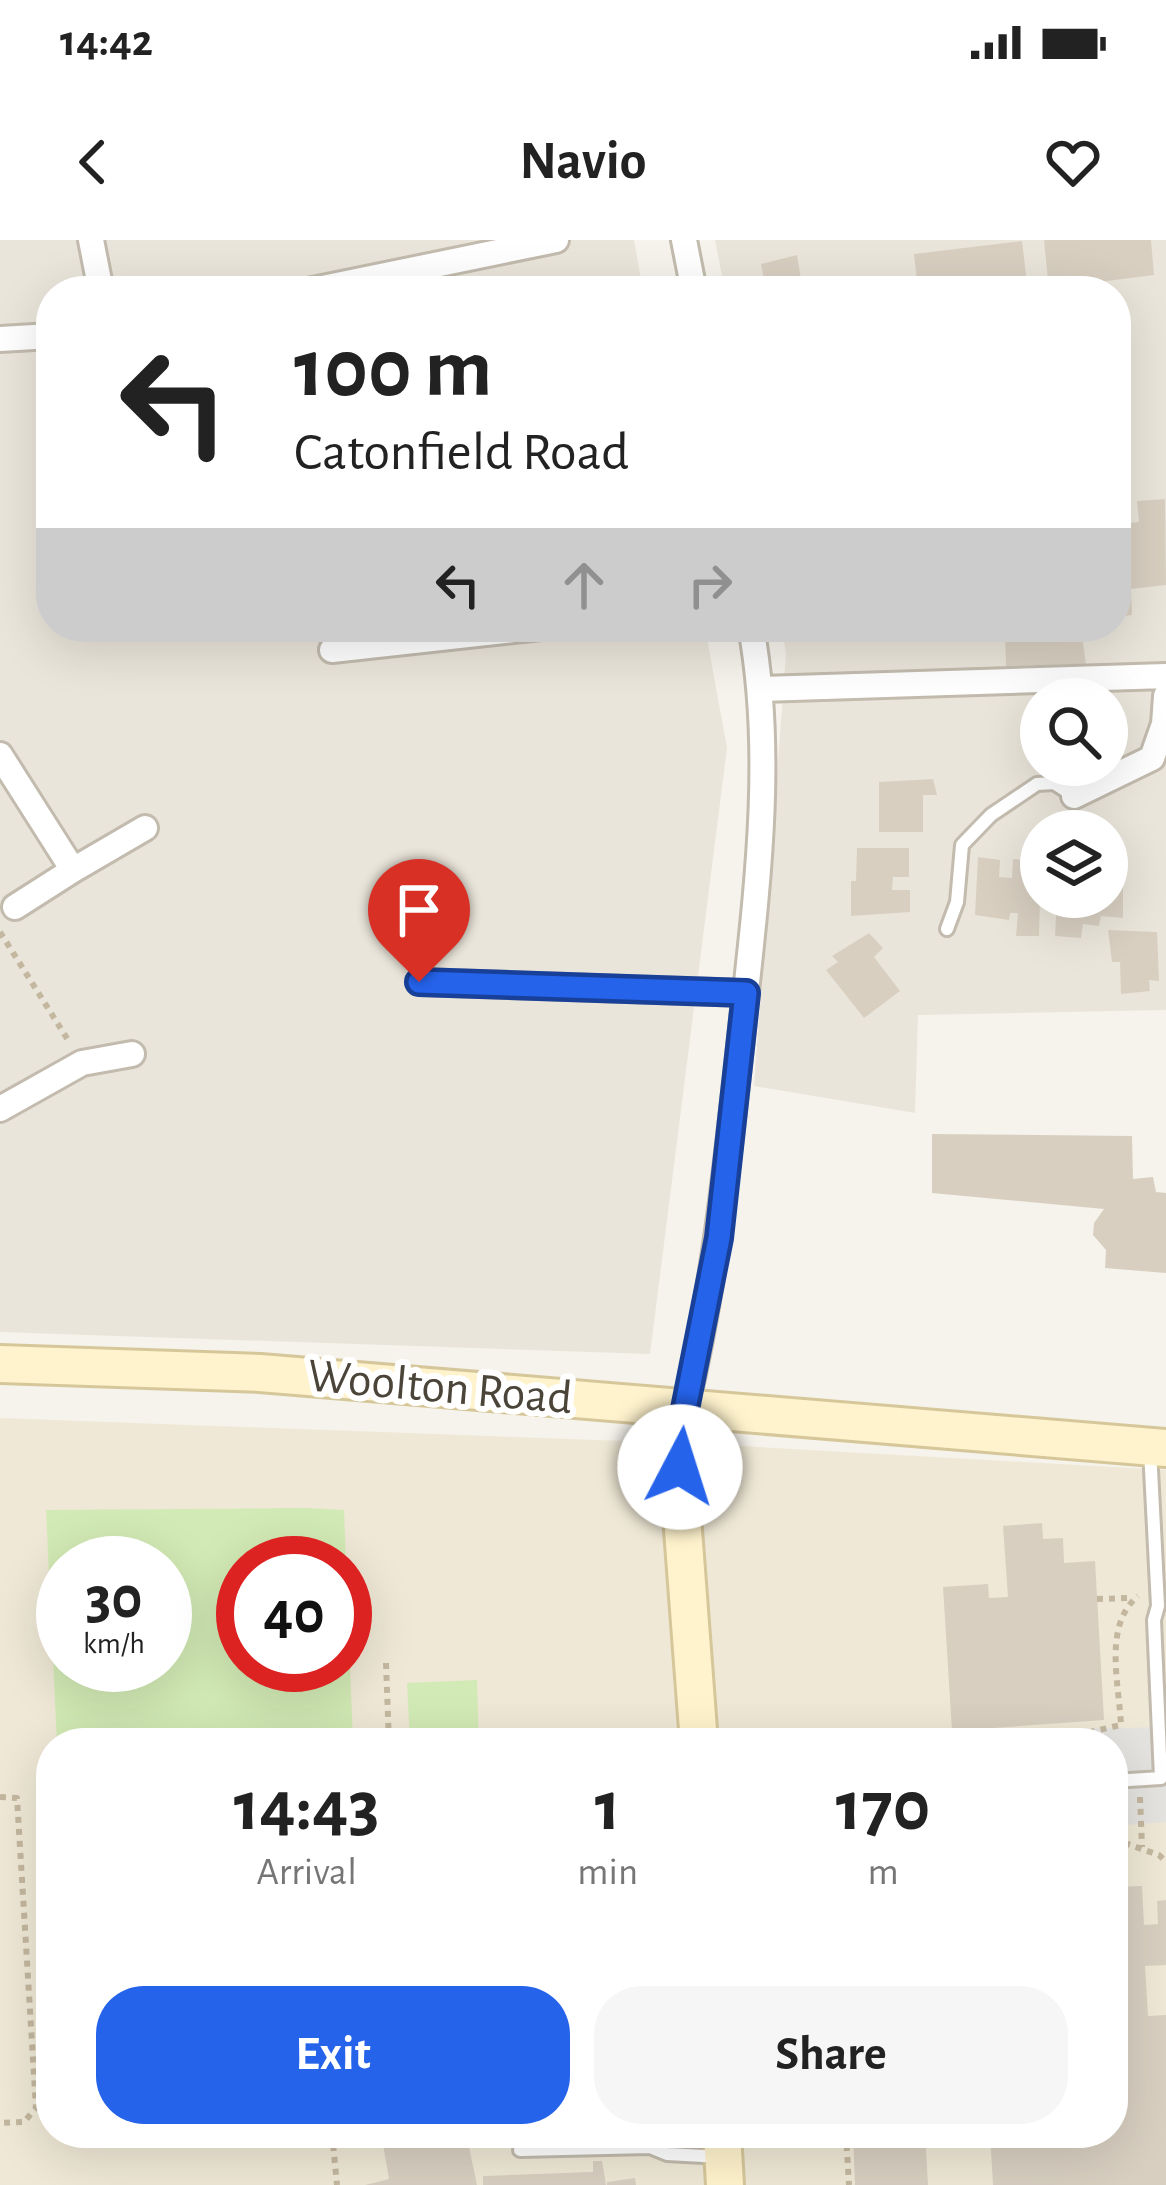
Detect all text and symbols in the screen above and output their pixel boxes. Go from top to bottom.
text: 14:42 [60,19,153,64]
icon: back [60,129,126,195]
icon: heart [1040,129,1106,195]
text: Navio [519,135,647,189]
icon: left [96,324,252,480]
text: 100 m [294,328,492,412]
text: Catonfield Road [294,426,629,480]
icon: left [425,552,491,618]
icon: ahead [551,552,617,618]
icon: right [677,552,743,618]
map controls [1020,678,1128,918]
button: search [1020,678,1128,786]
button: layers [1020,810,1128,918]
pin [368,859,470,982]
icon: arrive [386,877,452,943]
street label: Woolton Road [306,1353,574,1423]
position arrow [617,1404,743,1530]
speed limit sign: 40 [216,1536,372,1692]
text: 30 [85,1569,143,1629]
text: km/h [83,1629,145,1659]
text: 14:43 [234,1771,380,1843]
text: 1 [595,1771,621,1843]
text: 170 [836,1771,930,1843]
text: Arrival [257,1853,357,1892]
text: min [577,1853,638,1892]
text: m [867,1853,899,1892]
button: Exit [96,1986,570,2124]
button: Share [594,1986,1068,2124]

